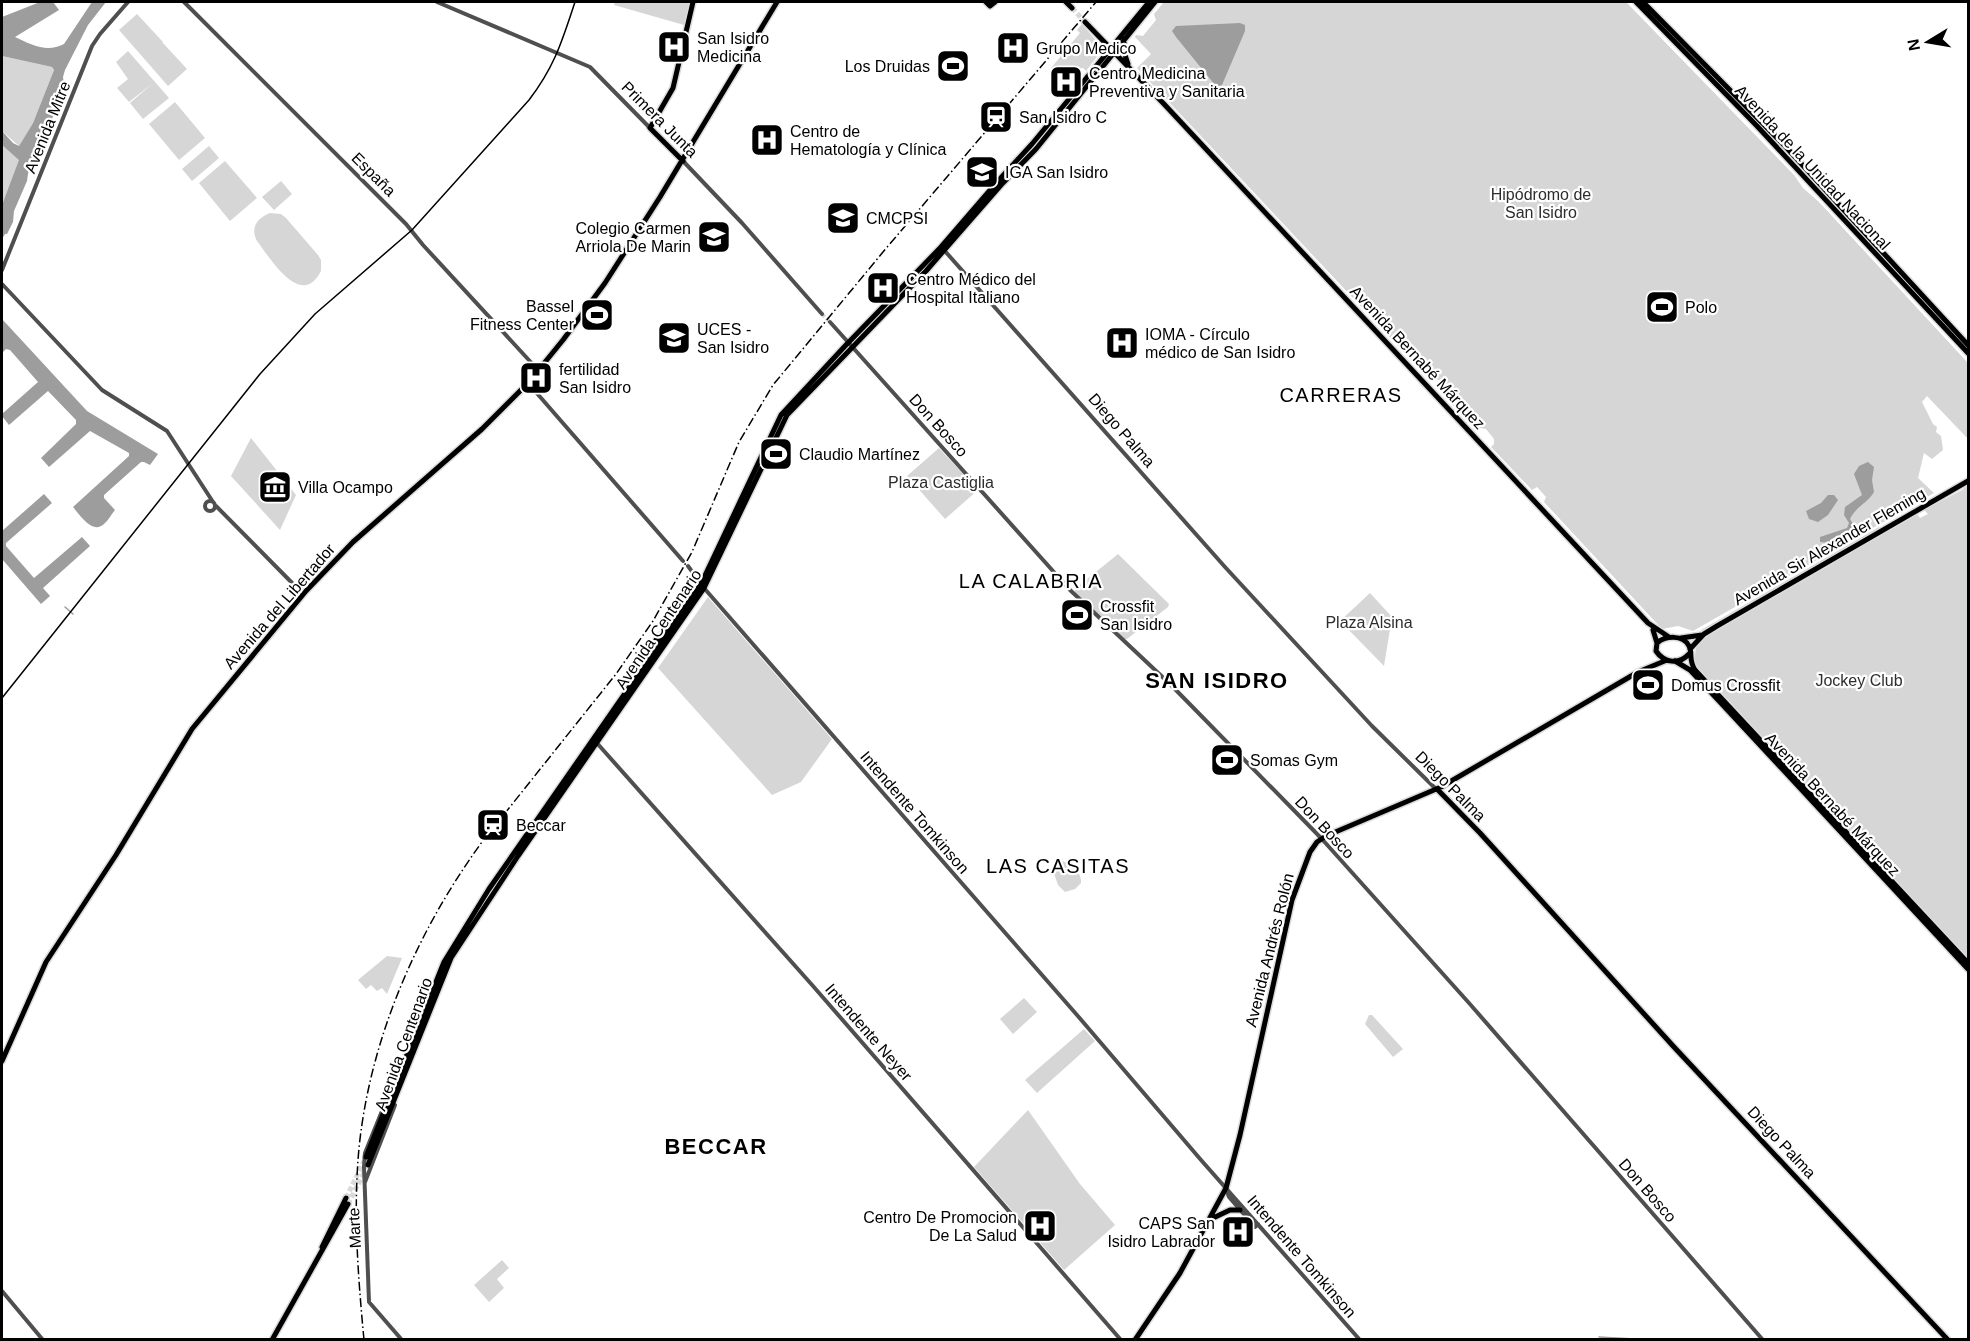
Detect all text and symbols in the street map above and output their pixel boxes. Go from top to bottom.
north arrow [1898,12,1958,72]
hospital icon: San Isidro Medicina [656,29,692,65]
place label: San Isidro Medicina [697,30,769,65]
hospital icon: Grupo Medico [995,30,1031,66]
text: N [1904,37,1923,52]
place label: Grupo Medico [1036,40,1137,57]
sports icon: Los Druidas [935,48,971,84]
place label: Los Druidas [845,58,930,75]
hospital icon: Centro Medicina Preventiva y Sanitaria [1048,64,1084,100]
place label: Centro Medicina Preventiva y Sanitaria [1089,65,1245,100]
street label: Primera Junta [618,78,701,161]
street label: Avenida Mitre [21,79,74,176]
street label: Avenida de la Unidad Nacional [1732,82,1893,253]
station icon: San Isidro C [978,99,1014,135]
place label: San Isidro C [1019,109,1107,126]
hospital icon: Centro de Hematología y Clínica [749,122,785,158]
place label: Centro de Hematología y Clínica [790,123,947,158]
street label: España [348,149,399,200]
school or university icon: IGA San Isidro [964,154,1000,190]
place label: IGA San Isidro [1005,164,1108,181]
park label: Hipódromo de San Isidro [1491,186,1591,221]
school or university icon: CMCPSI [825,200,861,236]
place label: CMCPSI [866,210,928,227]
school or university icon: Colegio Carmen Arriola De Marin [696,219,732,255]
place label: Colegio Carmen Arriola De Marin [575,220,691,255]
hospital icon: Centro Médico del Hospital Italiano [865,270,901,306]
place label: Centro Médico del Hospital Italiano [906,271,1036,306]
street label: Avenida Bernabé Márquez [1347,282,1488,432]
sports icon: Polo [1644,289,1680,325]
sports icon: Bassel Fitness Center [579,297,615,333]
place label: Bassel Fitness Center [470,298,575,333]
place label: Polo [1685,299,1717,316]
school or university icon: UCES - San Isidro [656,320,692,356]
place label: UCES - San Isidro [697,321,769,356]
hospital icon: IOMA - Círculo médico de San Isidro [1104,325,1140,361]
place label: IOMA - Círculo médico de San Isidro [1145,326,1295,361]
hospital icon: fertilidad San Isidro [518,360,554,396]
place label: fertilidad San Isidro [559,361,631,396]
district label: CARRERAS [1279,384,1403,406]
street label: Diego Palma [1085,390,1158,471]
street label: Don Bosco [906,391,971,460]
sports icon: Claudio Martínez [758,436,794,472]
place label: Claudio Martínez [799,446,920,463]
museum icon: Villa Ocampo [257,469,293,505]
park label: Plaza Castiglia [888,474,994,491]
place label: Villa Ocampo [298,479,393,496]
street label: Avenida Sir Alexander Fleming [1730,484,1928,608]
street label: Avenida del Libertador [221,540,339,672]
street label: Avenida Centenario [612,566,705,692]
district label: LA CALABRIA [959,570,1103,592]
sports icon: Crossfit San Isidro [1059,597,1095,633]
place label: Crossfit San Isidro [1100,598,1172,633]
park label: Plaza Alsina [1325,614,1413,631]
sports icon: Domus Crossfit [1630,667,1666,703]
district label: SAN ISIDRO [1145,668,1289,693]
park label: Jockey Club [1815,672,1903,689]
place label: Domus Crossfit [1671,677,1781,694]
street label: Avenida Bernabé Márquez [1762,729,1903,879]
sports icon: Somas Gym [1209,742,1245,778]
street label: Intendente Tomkinson [857,748,972,877]
street label: Diego Palma [1412,748,1489,825]
place label: Somas Gym [1250,752,1338,769]
street label: Don Bosco [1292,793,1358,862]
station icon: Beccar [475,807,511,843]
place label: Beccar [516,817,566,834]
district label: LAS CASITAS [986,855,1130,877]
street label: Avenida Andrés Rolón [1242,871,1297,1029]
street label: Avenida Centenario [371,975,435,1113]
street label: Intendente Neyer [822,980,916,1085]
street label: Diego Palma [1744,1103,1819,1182]
district label: BECCAR [664,1134,768,1159]
street label: Don Bosco [1616,1155,1680,1226]
street label: Intendente Tomkinson [1244,1192,1359,1321]
street label: Marte [345,1207,364,1249]
hospital icon: Centro De Promocion De La Salud [1022,1208,1058,1244]
place label: Centro De Promocion De La Salud [863,1209,1017,1244]
hospital icon: CAPS San Isidro Labrador [1220,1214,1256,1250]
place label: CAPS San Isidro Labrador [1107,1215,1216,1250]

